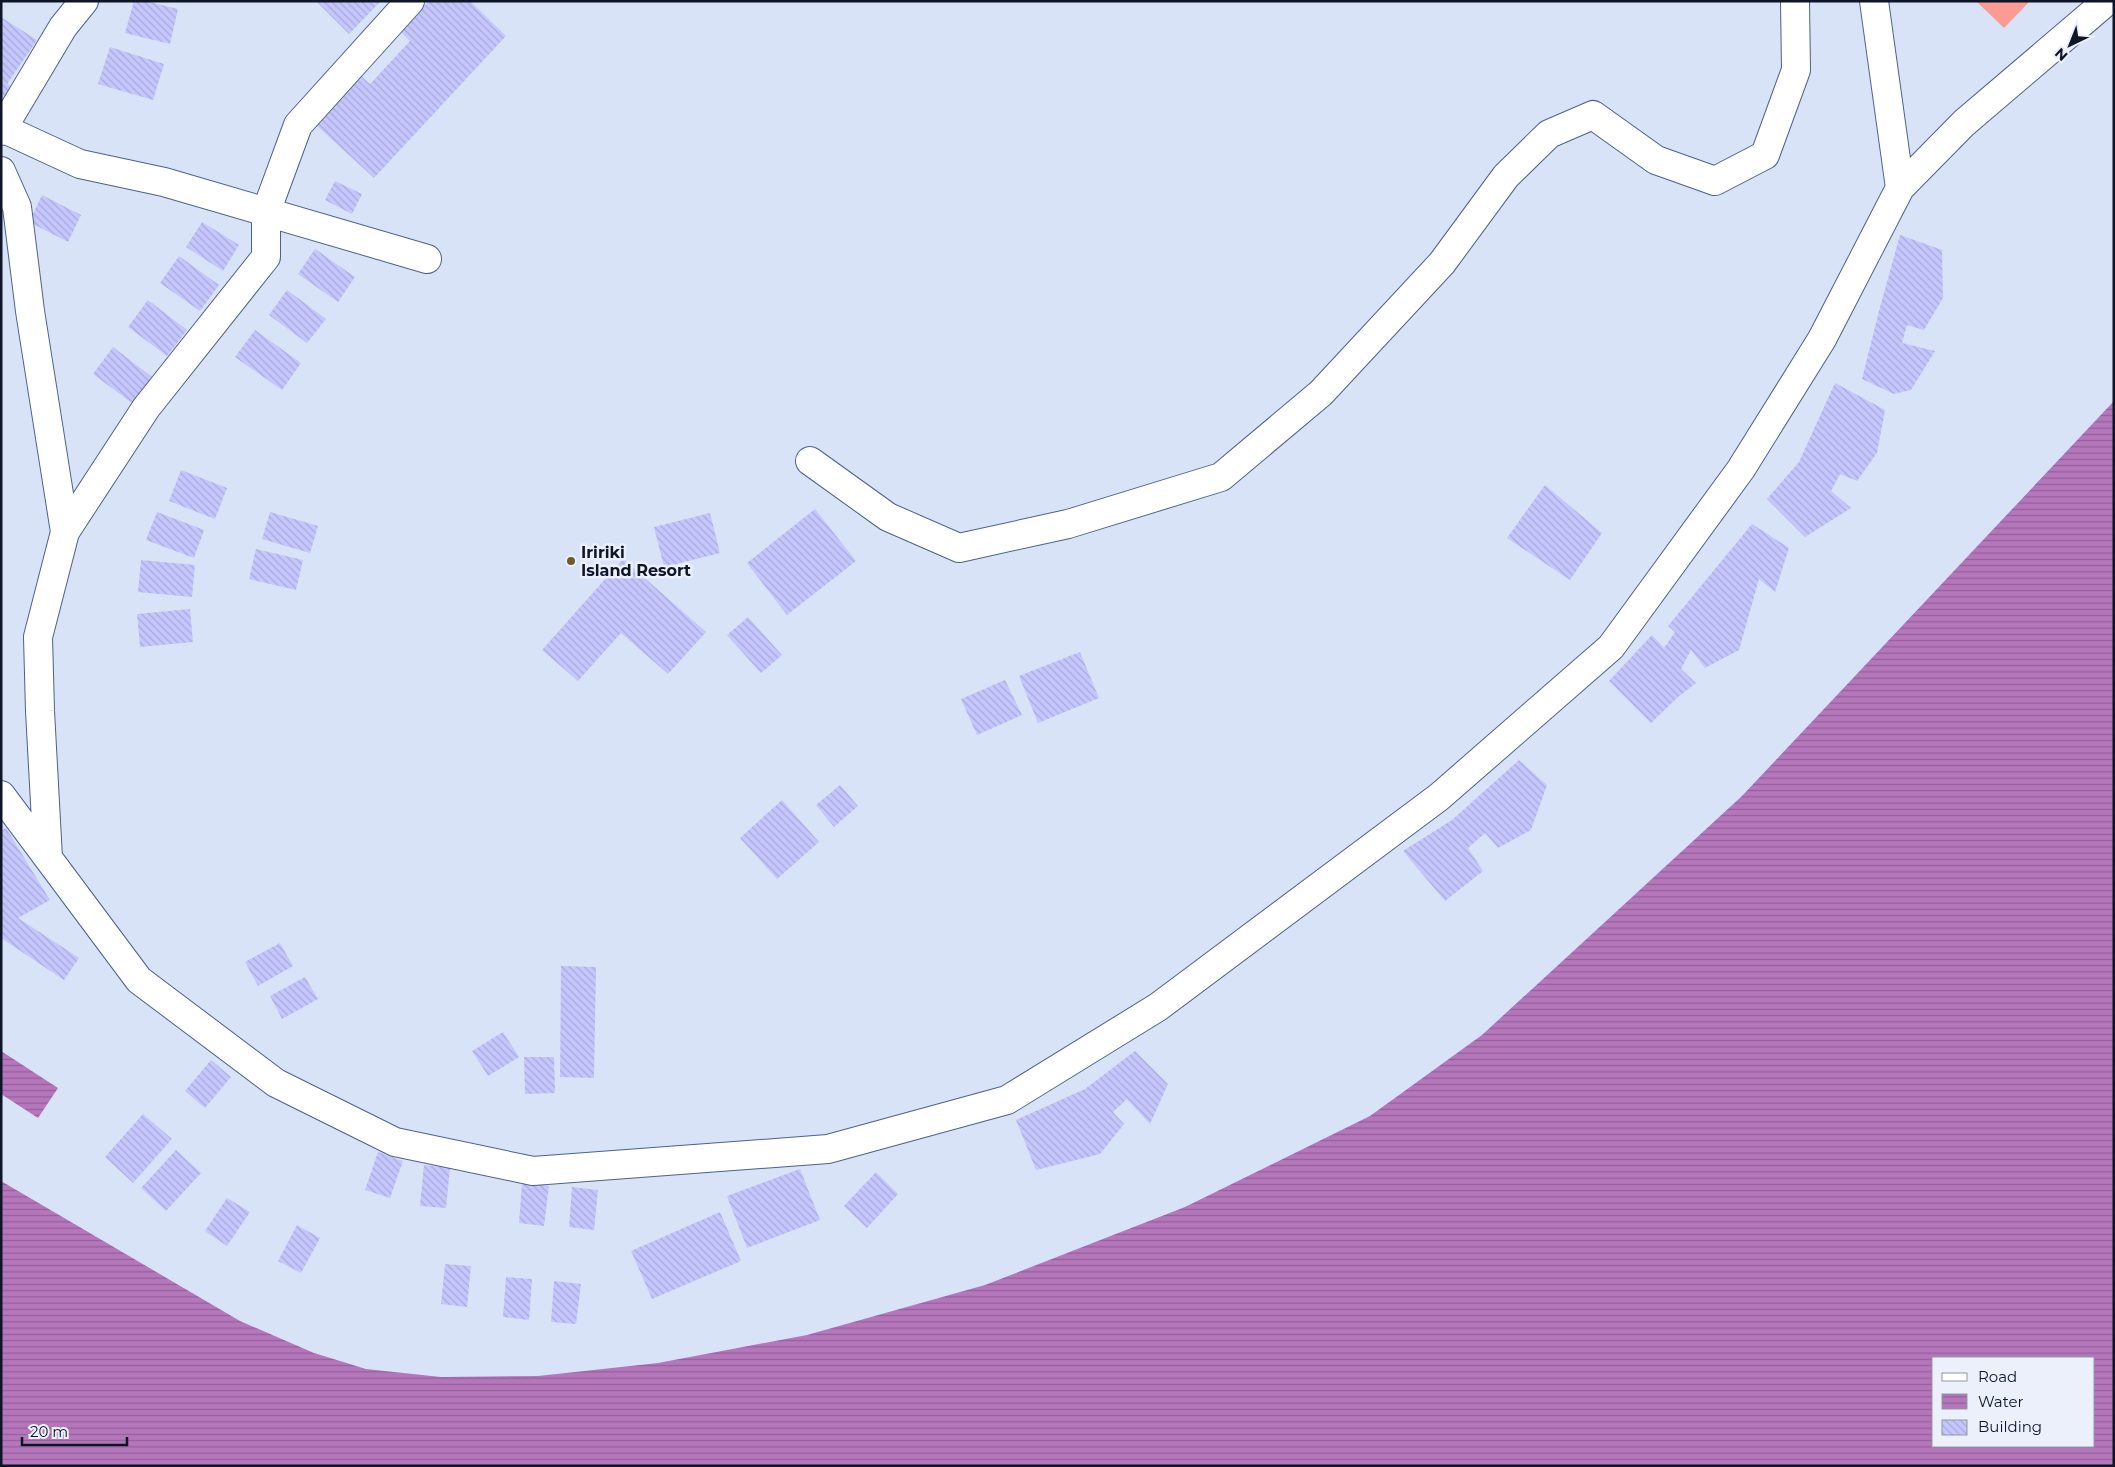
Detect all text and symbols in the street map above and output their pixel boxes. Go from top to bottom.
north arrow [2045,20,2095,70]
text: N [2051,44,2071,65]
place label: Iririki Island Resort [581,543,691,580]
marker: Iririki Island Resort [565,555,577,567]
legend [1932,1357,2095,1447]
text: Road [1978,1367,2017,1386]
text: Water [1978,1392,2024,1411]
scale bar [22,1414,128,1446]
text: Building [1978,1417,2042,1436]
text: 20 m [30,1422,68,1441]

